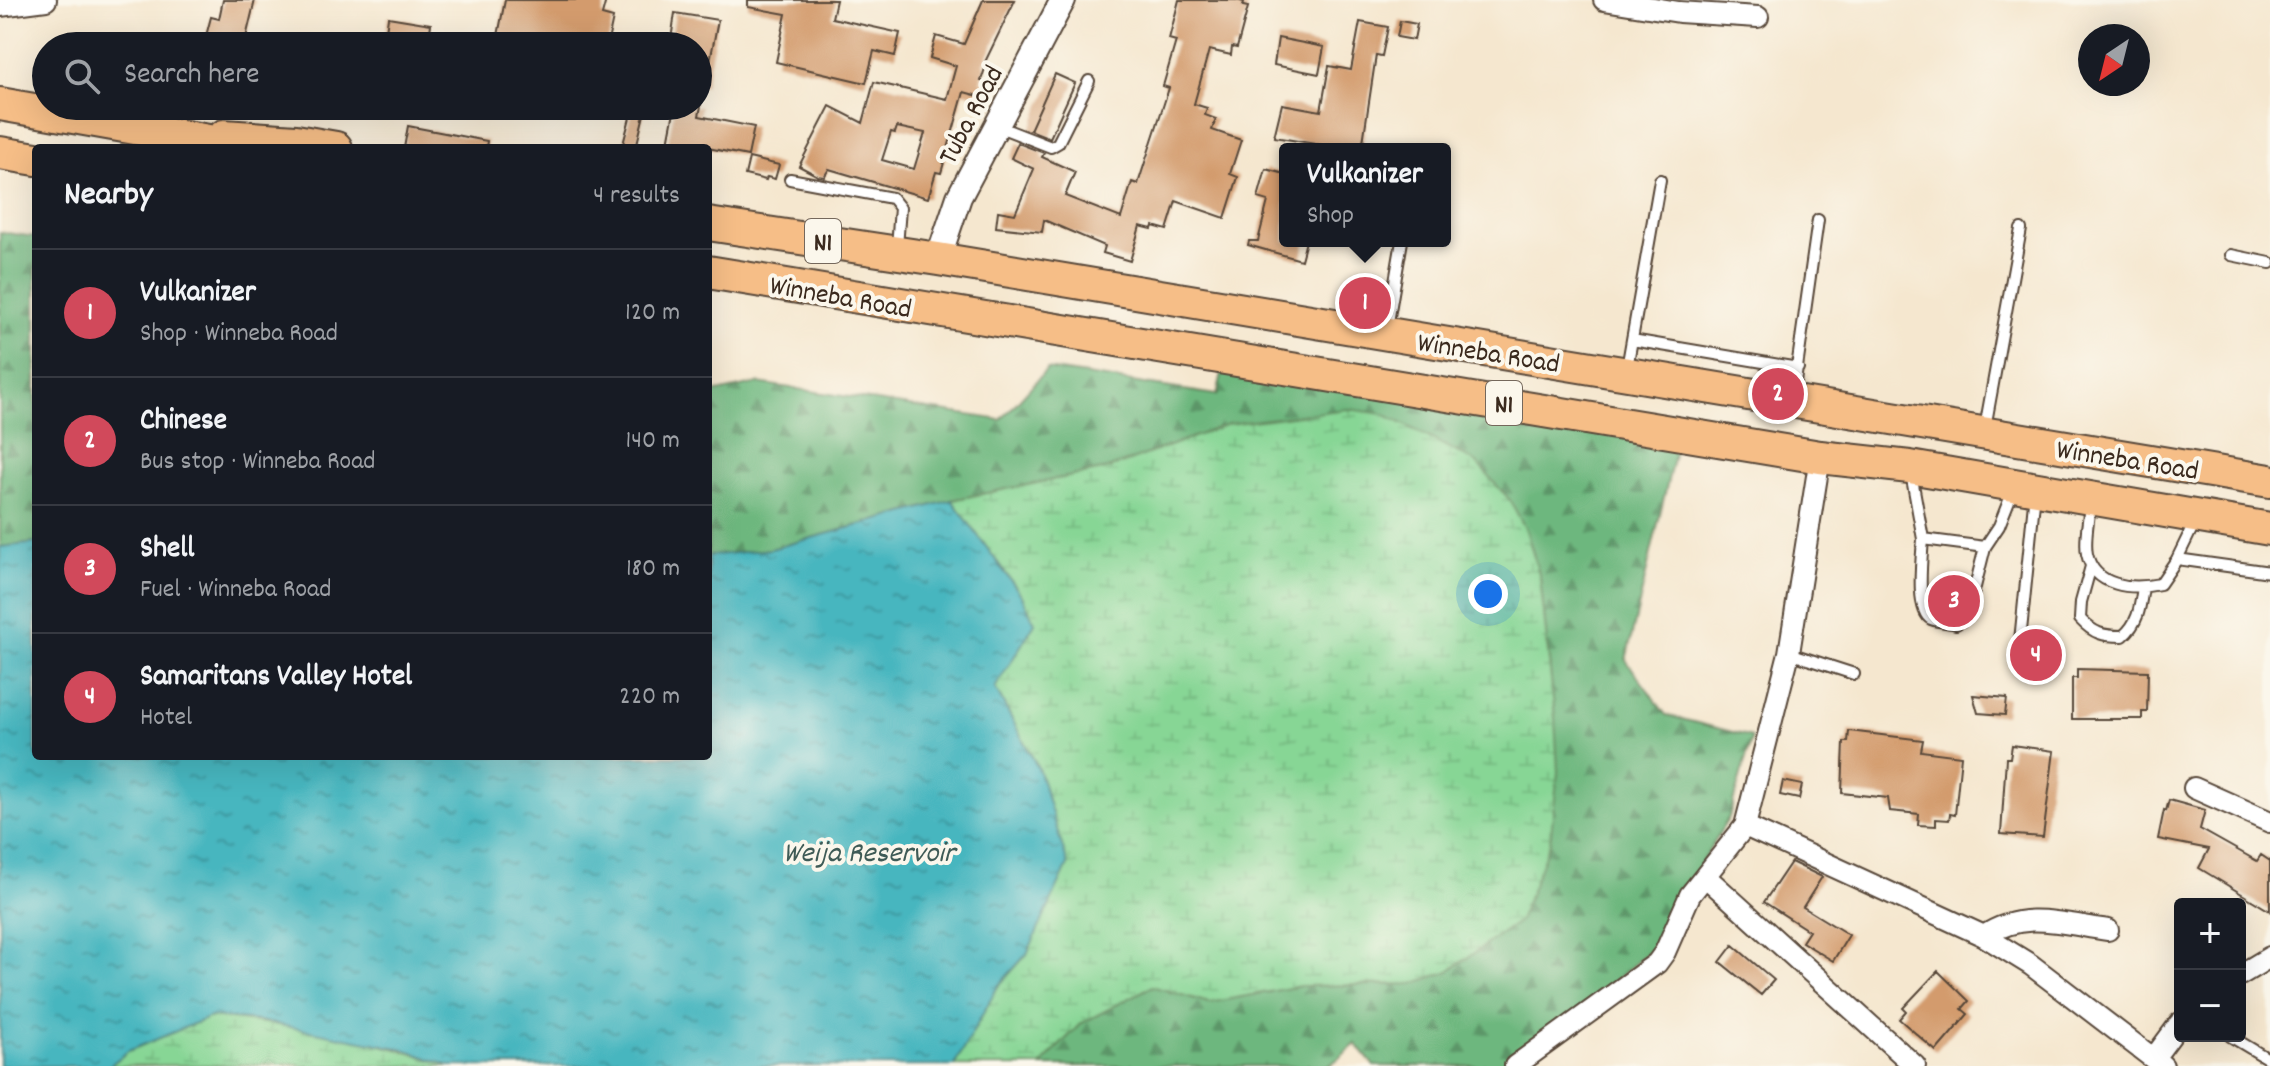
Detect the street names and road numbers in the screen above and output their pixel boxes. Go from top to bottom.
street label: Tuba Road [931,60,1016,173]
road number: N1 [805,219,841,263]
street label: Winneba Road [766,268,914,332]
street label: Winneba Road [1414,325,1562,387]
road number: N1 [1486,381,1522,425]
street label: Winneba Road [2053,432,2201,494]

